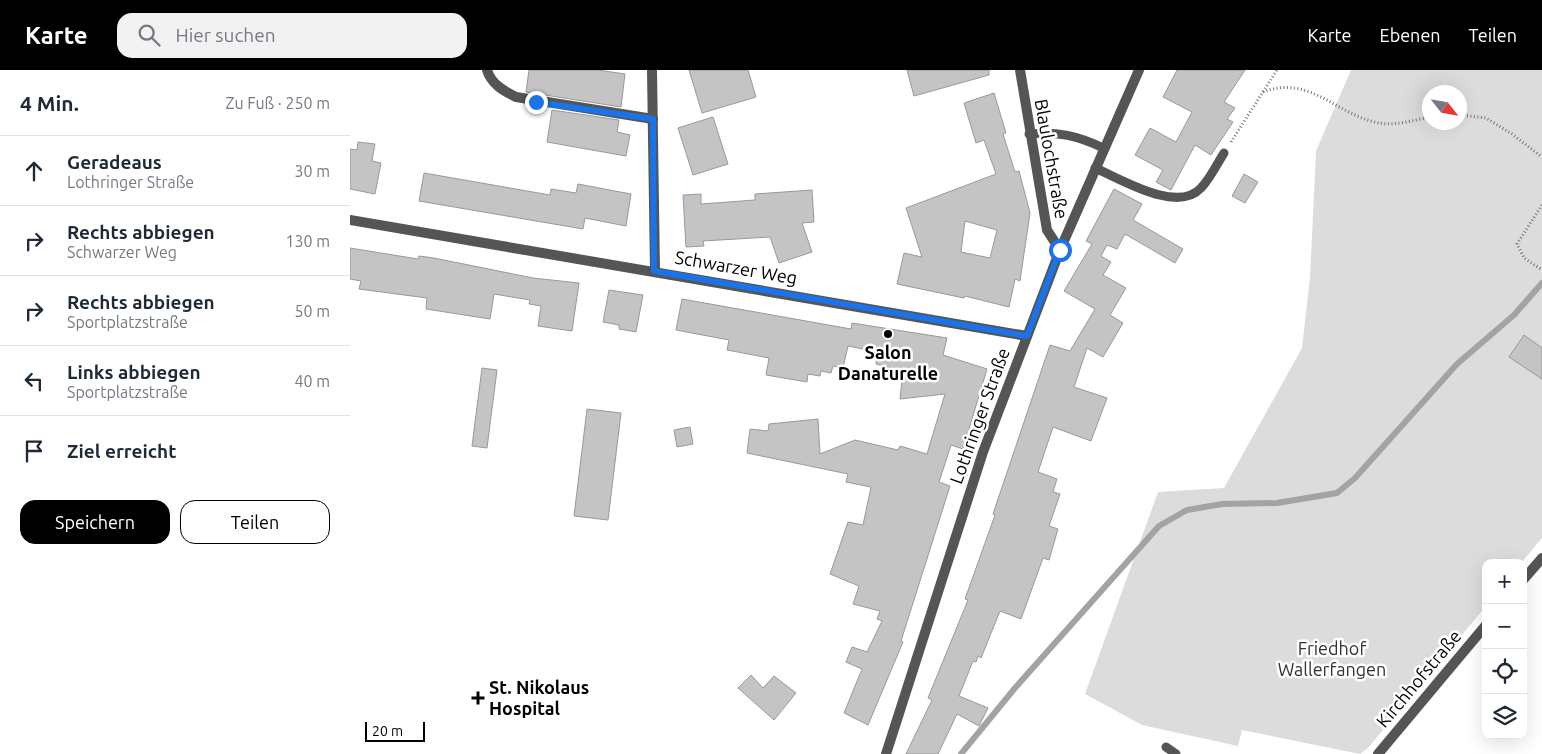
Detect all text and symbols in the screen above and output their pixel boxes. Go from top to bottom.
search box [117,13,467,58]
icon: search [135,21,163,49]
text: Karte [25,22,87,49]
text: Hier suchen [175,24,276,46]
text: Karte [1308,25,1352,45]
text: Ebenen [1380,25,1441,45]
text: Teilen [1469,25,1517,45]
north arrow [1422,85,1467,130]
text: 4 Min. [20,91,79,115]
route end [525,91,548,114]
text: Zu Fuß · 250 m [225,94,330,112]
street label: Blaulochstraße [1032,97,1072,220]
text: Geradeaus [67,151,162,173]
icon: ahead [20,157,48,185]
text: 30 m [294,162,330,180]
text: Lothringer Straße [67,173,194,191]
text: Rechts abbiegen [67,221,215,243]
icon: right [20,227,48,255]
text: 130 m [285,232,330,250]
route start [1049,239,1072,262]
text: Schwarzer Weg [67,243,177,261]
street label: Schwarzer Weg [673,246,799,288]
text: Rechts abbiegen [67,291,215,313]
icon: right [20,297,48,325]
text: 50 m [294,302,330,320]
text: Sportplatzstraße [67,313,188,331]
marker: Salon Danaturelle [882,328,894,340]
place label: Salon Danaturelle [838,342,938,383]
street label: Lothringer Straße [945,345,1013,486]
text: Links abbiegen [67,361,201,383]
icon: left [20,367,48,395]
text: 40 m [294,372,330,390]
text: Sportplatzstraße [67,383,188,401]
icon: arrive [20,437,48,465]
text: Ziel erreicht [67,440,176,462]
button: Speichern [20,500,170,544]
button: Teilen [180,500,330,544]
map controls [1482,559,1527,739]
button: + [1482,559,1527,604]
button: − [1482,604,1527,649]
street label: Kirchhofstraße [1372,626,1465,731]
park label: Friedhof Wallerfangen [1278,638,1386,679]
button: locate [1482,649,1527,694]
place label: St. Nikolaus Hospital [489,677,589,718]
marker: St. Nikolaus Hospital [471,691,485,705]
button: layers [1482,694,1527,739]
scale bar [365,719,425,742]
text: 20 m [372,723,403,739]

